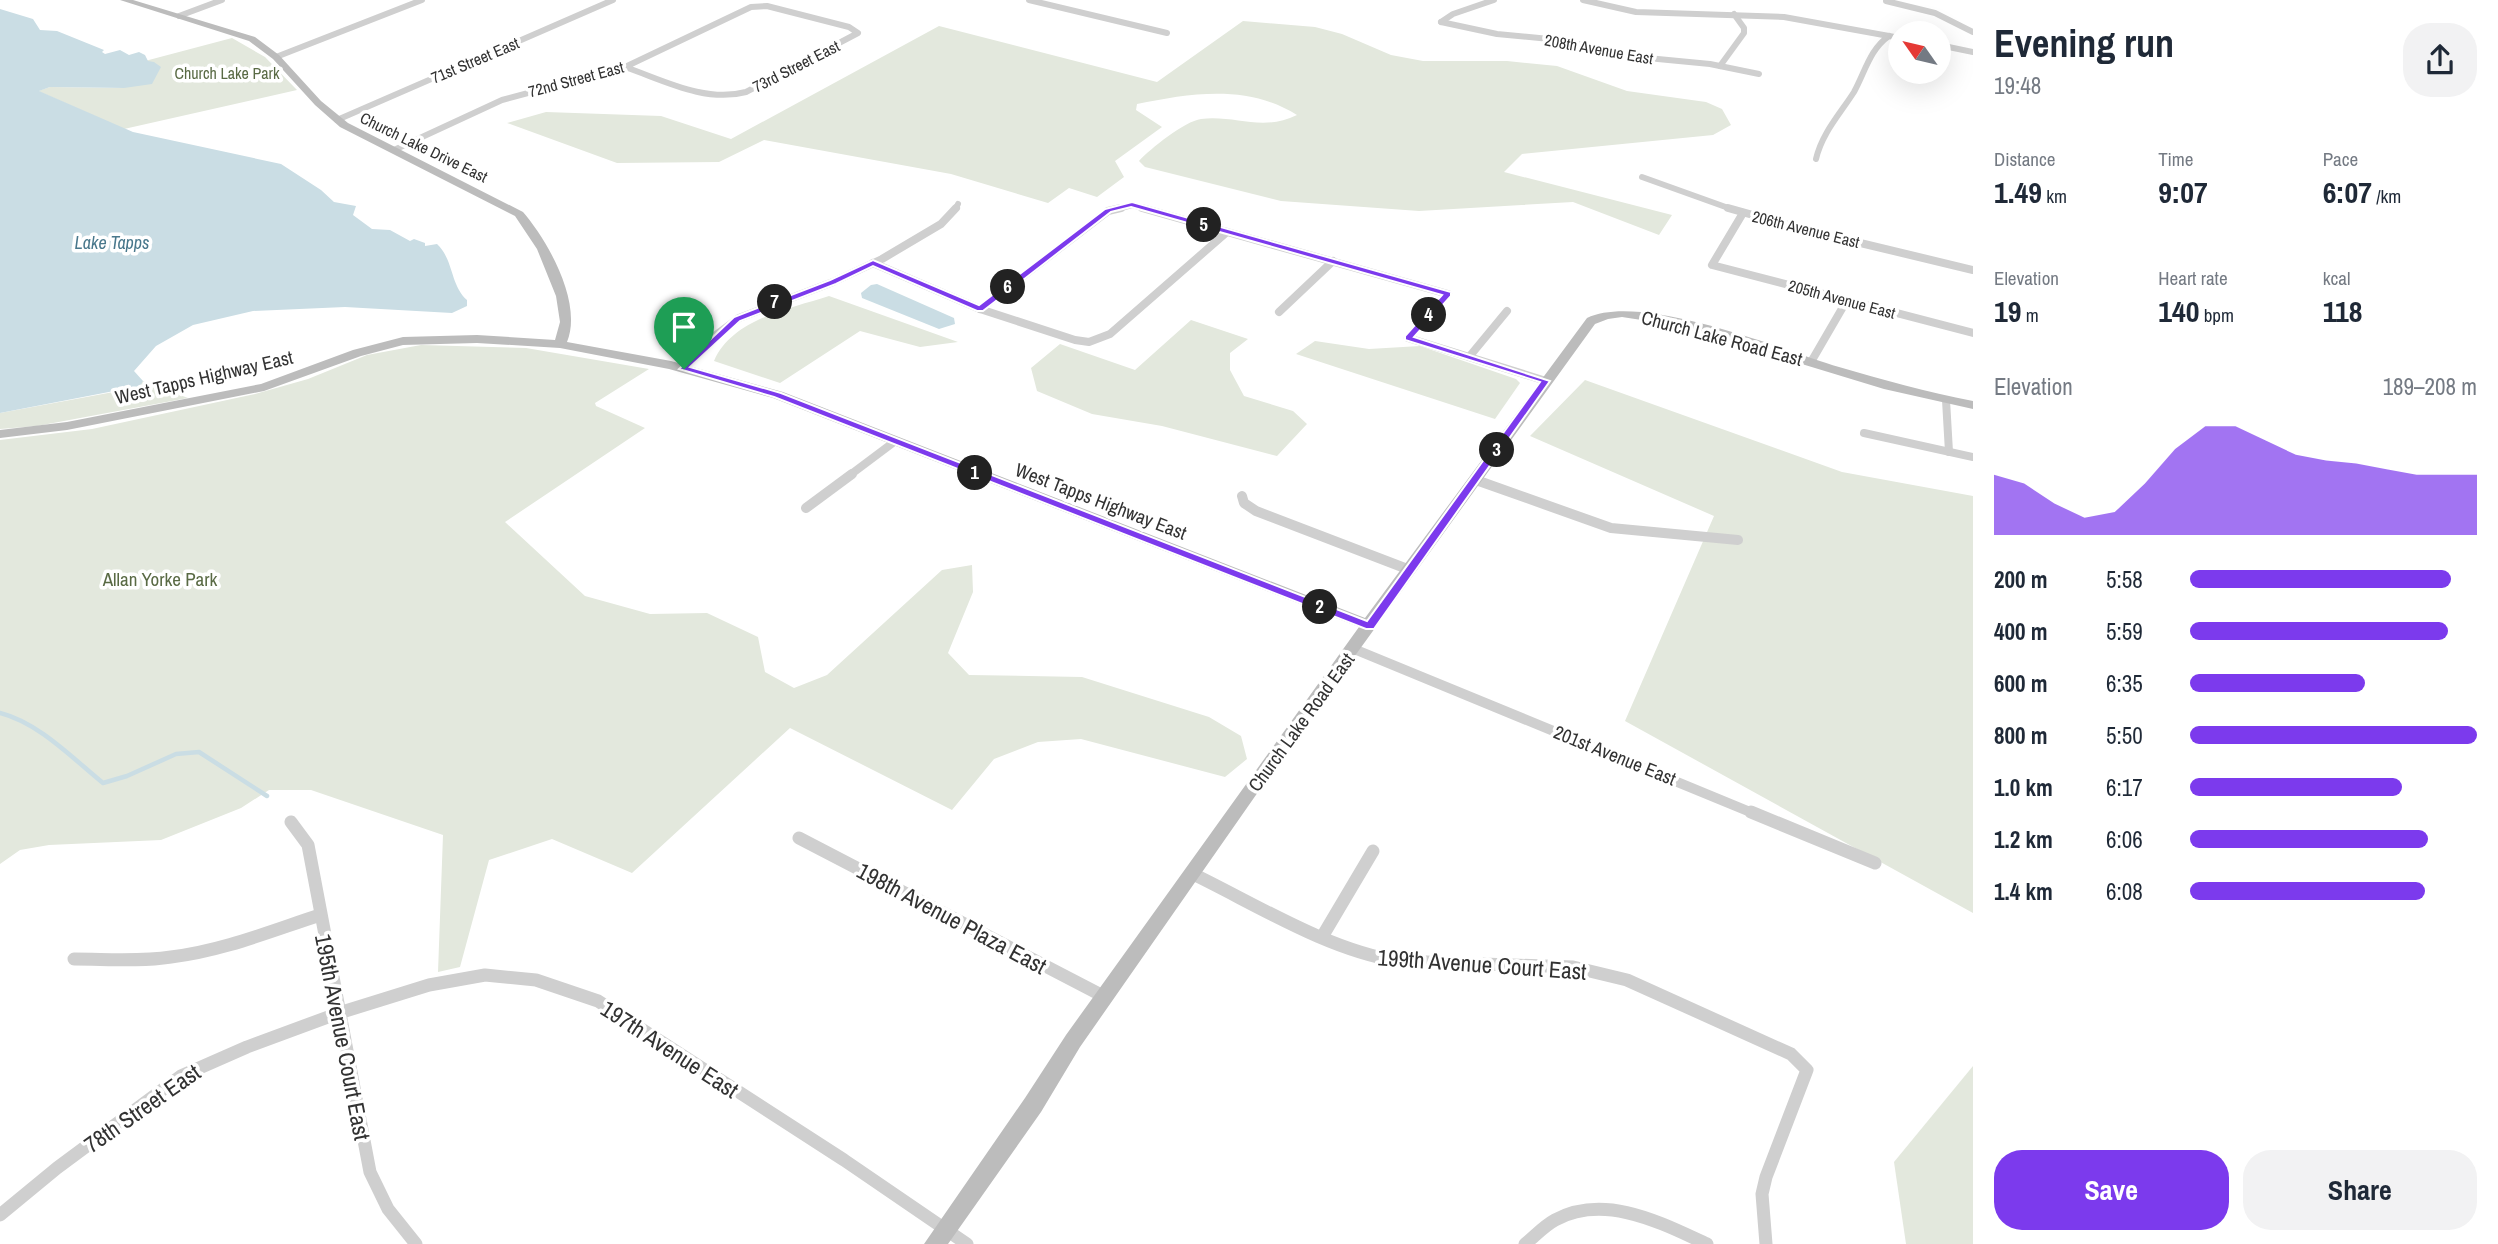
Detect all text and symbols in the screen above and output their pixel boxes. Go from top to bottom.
text: Evening run [1994,18,2174,69]
north arrow [1888,21,1951,84]
map controls [1888,21,1951,84]
button: share [2403,23,2477,97]
street label: 208th Avenue East [1543,29,1655,69]
street label: 71st Street East [428,32,523,88]
street label: 73rd Street East [749,35,844,97]
street label: 72nd Street East [526,56,626,102]
park label: Church Lake Park [174,62,280,84]
text: 19:48 [1994,70,2041,101]
street label: Church Lake Drive East [357,107,492,188]
text: Distance [1994,146,2055,172]
text: Time [2158,146,2193,172]
text: Pace [2323,146,2358,172]
text: 1.49 [1994,172,2042,212]
text: 9:07 [2158,172,2208,212]
text: 6:07 [2323,172,2372,212]
text: km [2042,183,2067,209]
text: /km [2372,183,2401,209]
street label: 206th Avenue East [1750,205,1862,253]
pin: 5 [1186,208,1222,243]
text: 5 [1199,211,1208,237]
water label: Lake Tapps [75,230,149,255]
text: Elevation [1994,265,2059,291]
text: Heart rate [2158,265,2228,291]
text: kcal [2323,265,2350,291]
pin: 6 [990,270,1026,304]
text: 6 [1003,273,1012,299]
street label: 205th Avenue East [1786,274,1898,324]
pin: 7 [758,284,792,320]
text: 7 [770,288,779,314]
text: 19 [1994,291,2021,331]
text: 140 [2158,291,2199,331]
text: 118 [2323,291,2362,331]
pin [654,297,714,369]
pin: 4 [1412,298,1446,332]
text: 4 [1424,301,1433,327]
text: m [2021,302,2039,328]
text: bpm [2199,302,2234,328]
street label: Church Lake Road East [1639,304,1806,372]
icon: arrive [665,308,703,346]
street label: West Tapps Highway East [113,344,296,410]
text: Elevation [1994,371,2073,402]
text: 189–208 m [2383,371,2477,402]
pin: 3 [1480,433,1514,468]
text: 3 [1492,436,1501,462]
pin: 1 [958,456,992,490]
street label: West Tapps Highway East [1012,456,1191,546]
text: 1 [970,459,979,485]
text: 200 m [1994,564,2047,595]
text: 5:58 [2106,564,2143,595]
park label: Allan Yorke Park [102,566,217,592]
pin: 2 [1302,590,1338,624]
text: 2 [1315,593,1324,619]
text: 400 m [1994,616,2047,647]
text: 5:59 [2106,616,2143,647]
street label: Church Lake Road East [1242,647,1361,797]
text: 600 m [1994,668,2047,699]
text: 6:35 [2106,668,2143,699]
street label: 201st Avenue East [1550,719,1681,792]
text: 800 m [1994,720,2047,751]
text: 5:50 [2106,720,2143,751]
text: 1.0 km [1994,772,2053,803]
text: 6:17 [2106,772,2143,803]
text: 1.2 km [1994,824,2053,855]
text: 6:06 [2106,824,2143,855]
street label: 198th Avenue Plaza East [852,855,1052,981]
text: 1.4 km [1994,876,2053,907]
text: 6:08 [2106,876,2143,907]
street label: 195th Avenue Court East [308,931,378,1143]
street label: 199th Avenue Court East [1376,941,1588,987]
street label: 197th Avenue East [595,993,745,1105]
street label: 78th Street East [78,1057,206,1159]
button: Save [1994,1150,2229,1230]
button: Share [2243,1150,2477,1230]

